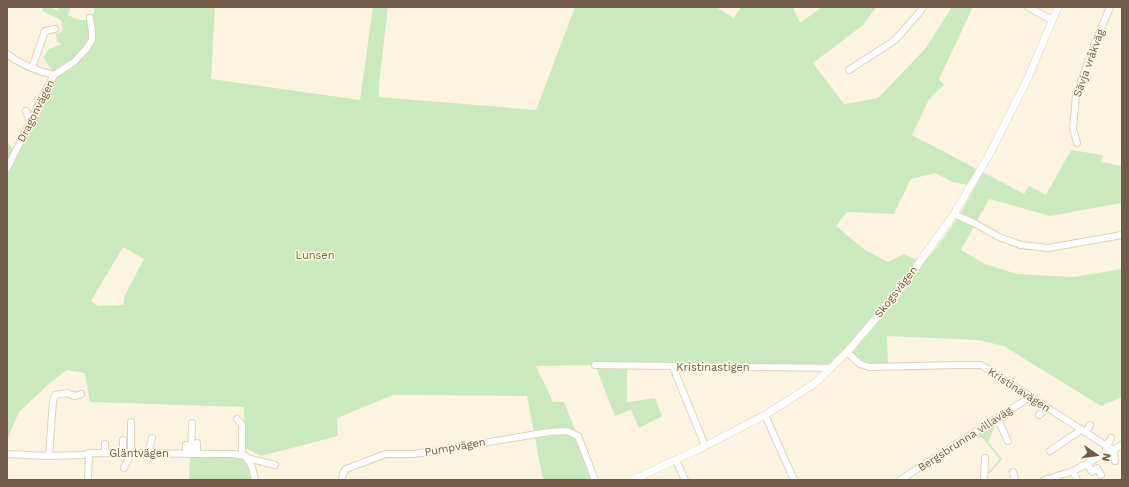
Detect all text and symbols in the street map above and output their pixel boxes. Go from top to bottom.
street label: Sävja vråkväg [1071,27,1107,99]
street label: Dragonvägen [15,78,57,144]
park label: Lunsen [295,249,335,262]
street label: Skogsvägen [872,264,920,320]
street label: Kristinastigen [676,361,750,374]
street label: Kristinavägen [985,365,1053,415]
street label: Bergsbrunna villaväg [915,404,1015,474]
street label: Pumpvägen [423,435,487,459]
north arrow [1077,435,1117,475]
street label: Gläntvägen [109,447,169,460]
text: N [1099,452,1114,463]

